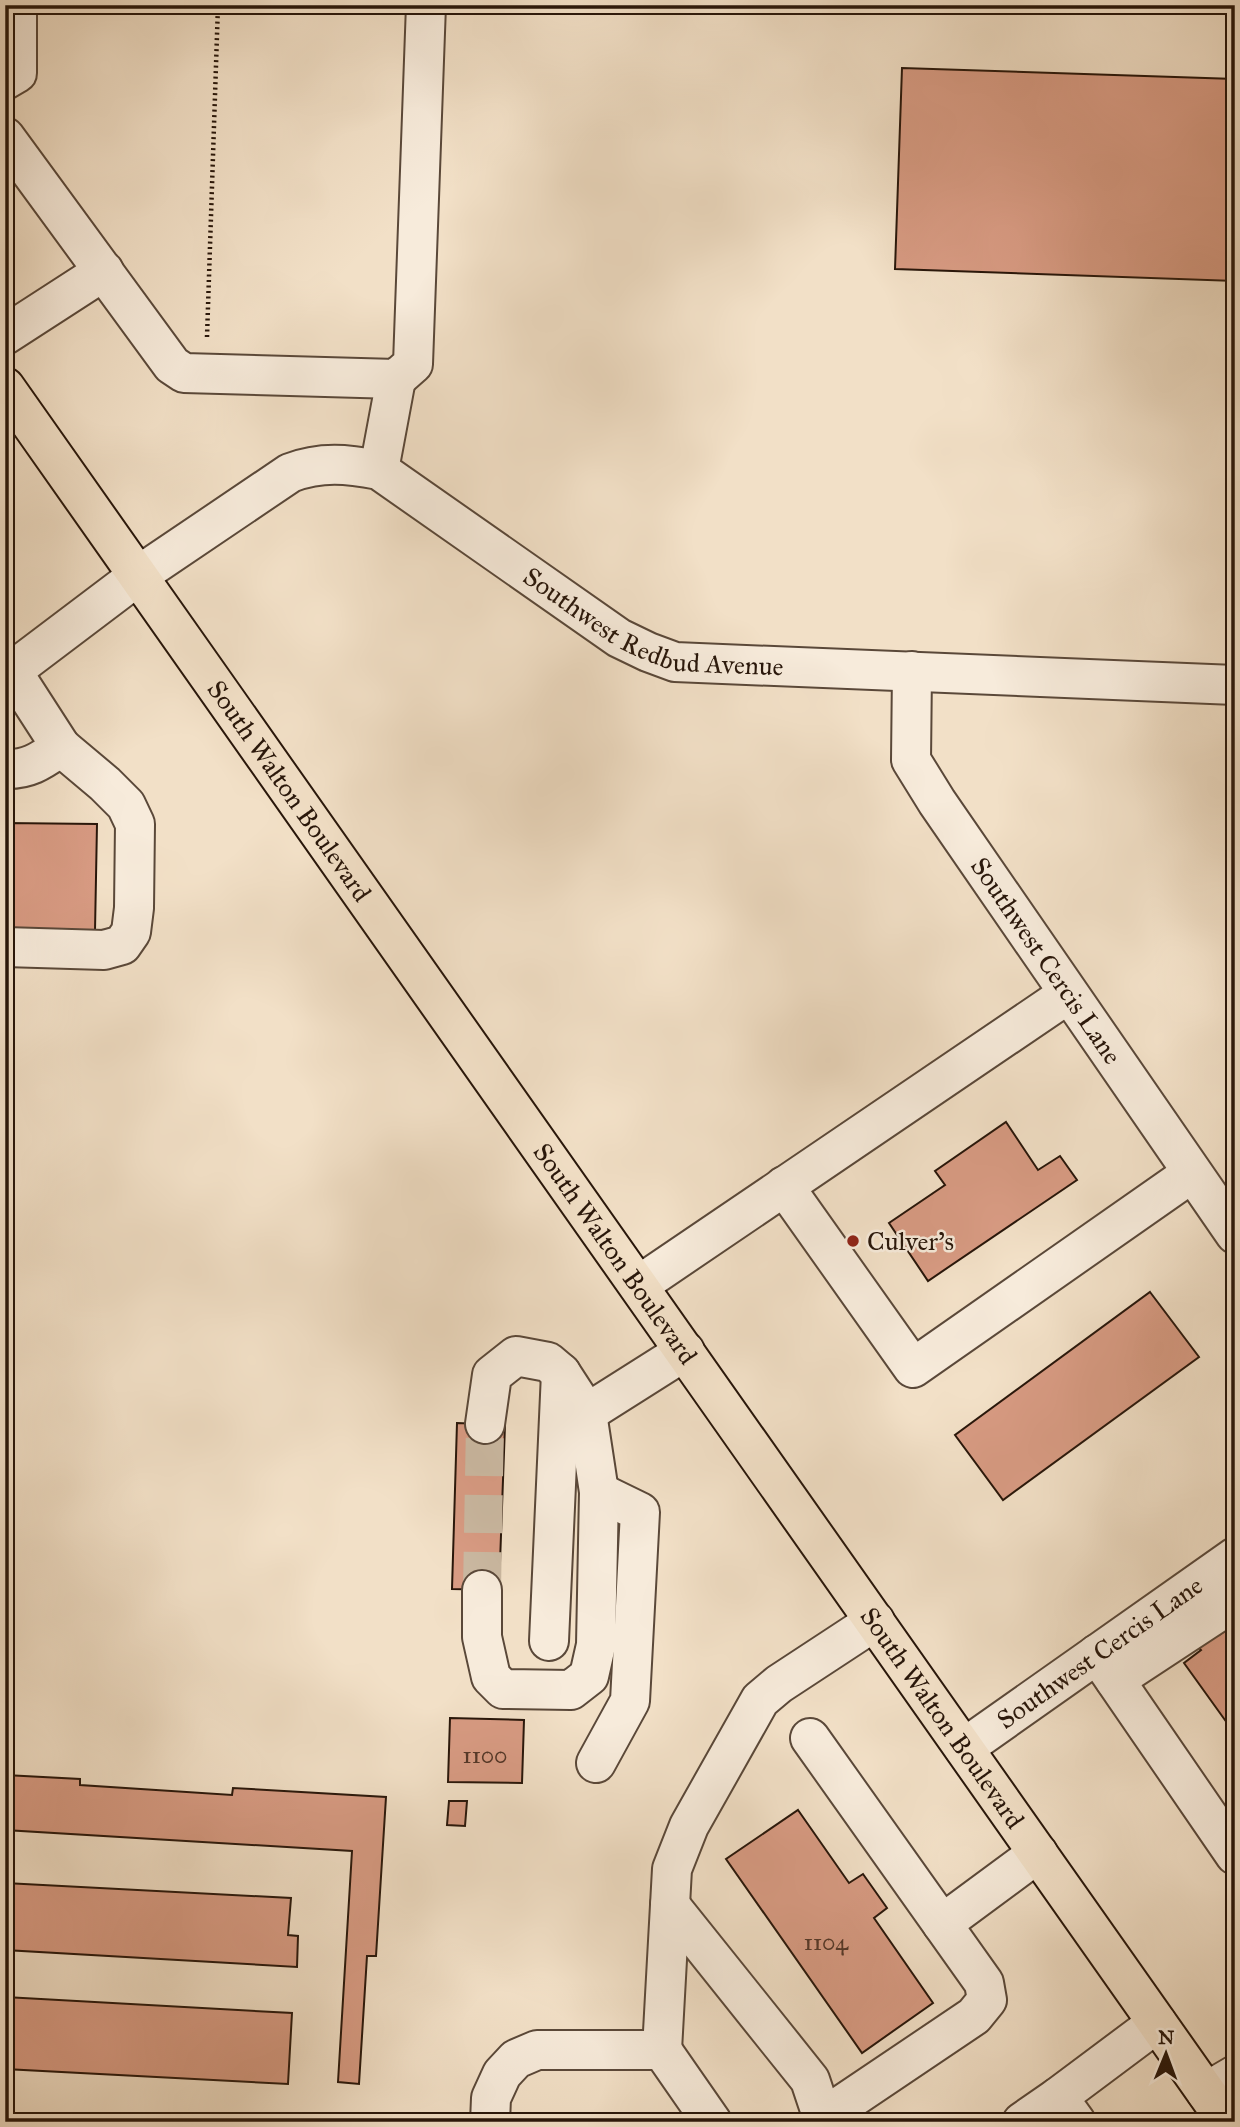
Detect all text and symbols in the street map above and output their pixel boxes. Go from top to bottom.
street label: Southwest Redbud Avenue [517,560,784,682]
street label: South Walton Boulevard [201,674,378,908]
street label: Southwest Cercis Lane [964,851,1129,1070]
street label: South Walton Boulevard [527,1137,704,1370]
place label: Culver's [867,1225,954,1257]
marker: Culver's [845,1233,861,1249]
street label: Southwest Cercis Lane [991,1569,1209,1736]
street label: South Walton Boulevard [854,1601,1031,1835]
house number: 1100 [463,1741,507,1769]
house number: 1104 [804,1928,849,1956]
north arrow [1132,2018,1202,2088]
text: N [1158,2026,1175,2049]

